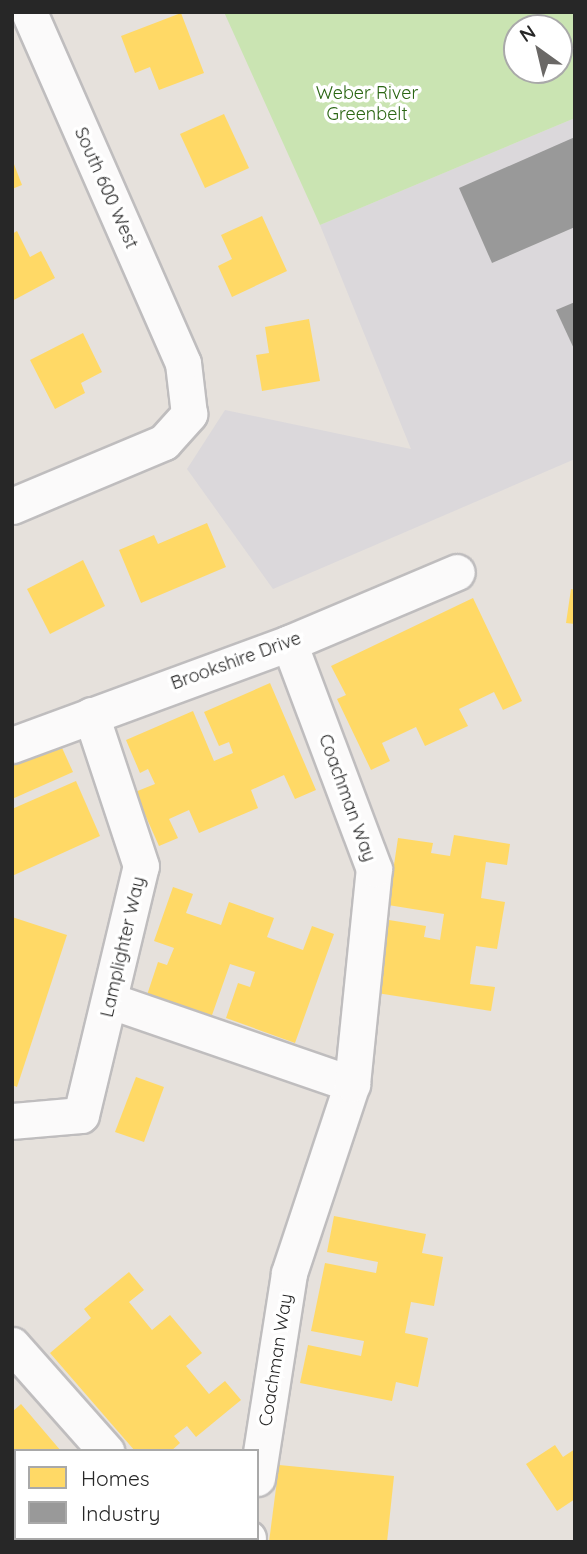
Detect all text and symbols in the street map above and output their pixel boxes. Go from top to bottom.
north arrow [503,14,573,84]
text: N [515,19,540,47]
park label: Weber River Greenbelt [316,83,418,126]
street label: South 600 West [70,124,142,252]
street label: Brookshire Drive [168,627,304,695]
street label: Coachman Way [314,731,380,865]
street label: Lamplighter Way [96,875,150,1019]
street label: Coachman Way [255,1292,297,1428]
legend [14,1449,259,1540]
text: Homes [81,1465,150,1491]
text: Industry [81,1500,160,1526]

